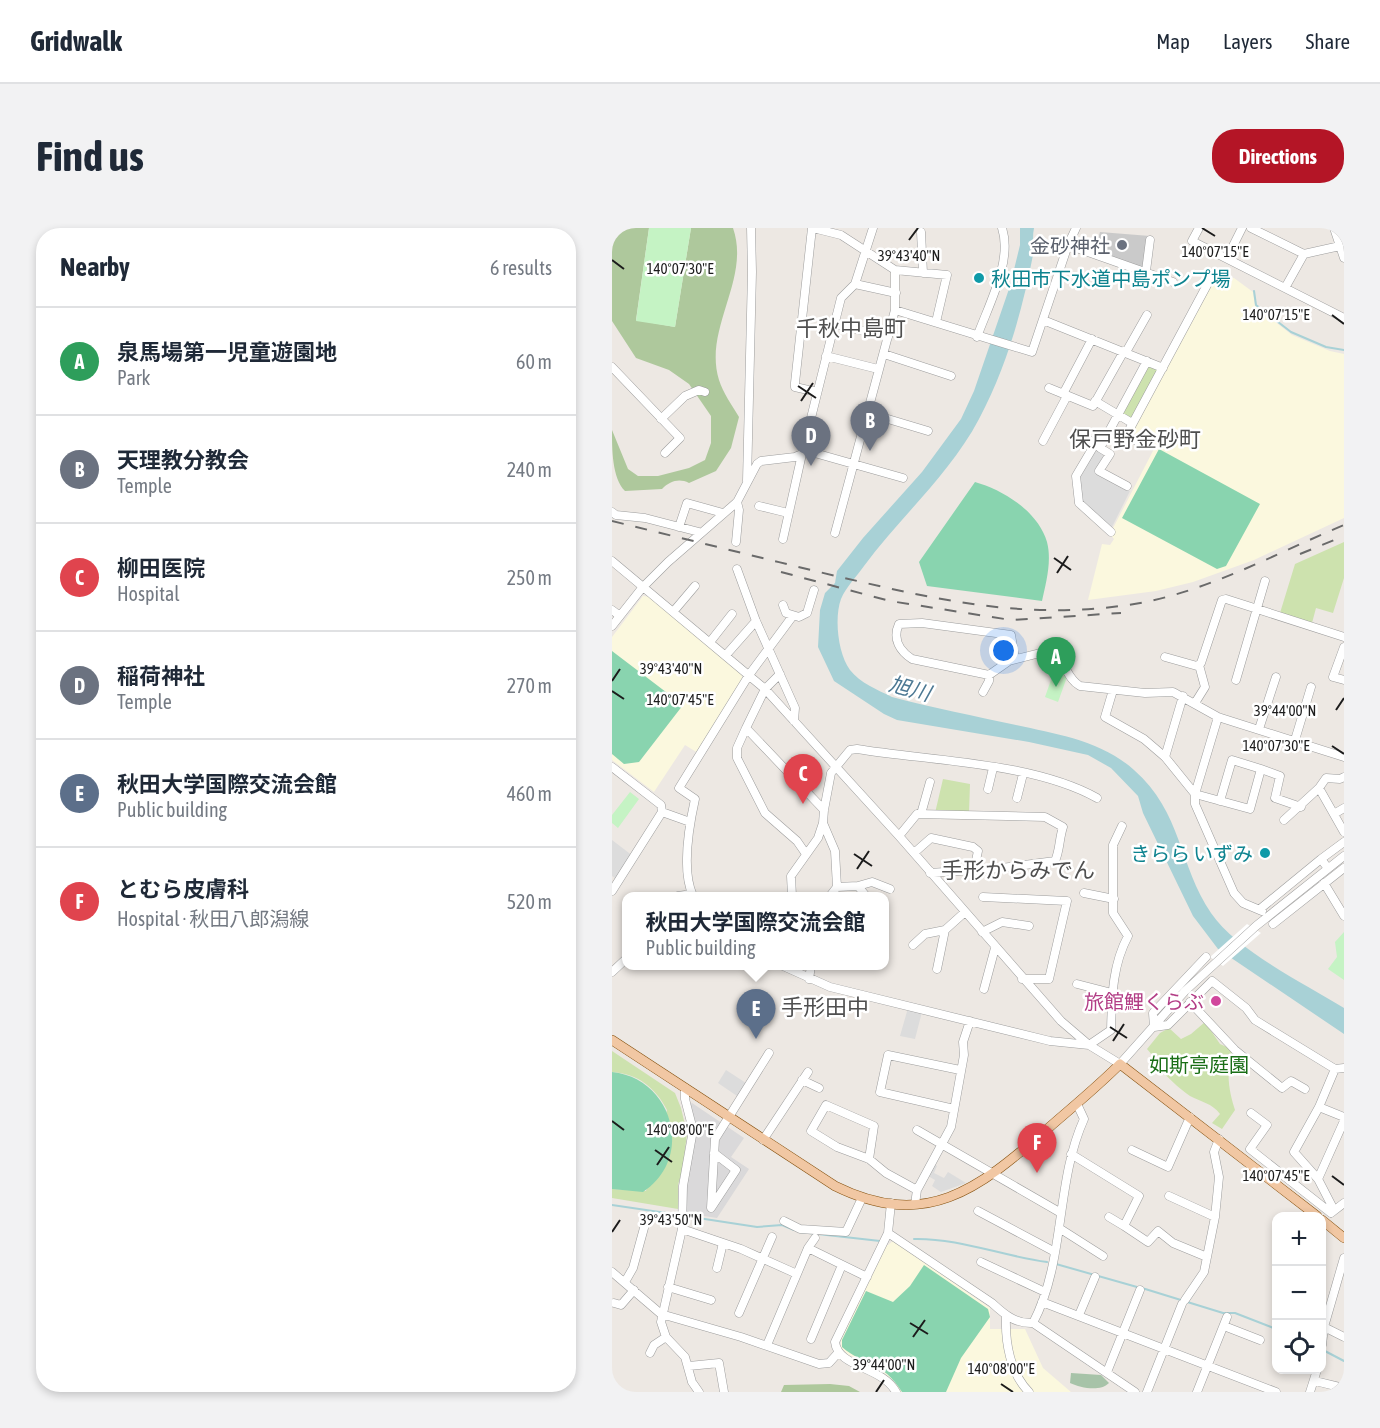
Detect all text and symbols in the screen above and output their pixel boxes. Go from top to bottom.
text: Gridwalk [30,25,122,57]
text: Map [1156,29,1190,53]
text: Layers [1223,29,1273,53]
text: Share [1306,29,1350,53]
button: Directions [1212,129,1344,183]
text: Find us [36,132,144,180]
place label: 金砂神社 [1030,234,1110,257]
marker: 金砂神社 [1115,238,1129,252]
text: 140°07'15"E [1181,243,1249,260]
text: 39°43'40"N [878,247,940,264]
text: Nearby [60,252,130,282]
text: 6 results [490,256,552,279]
text: 140°07'30"E [646,260,714,277]
place label: 秋田市下水道中島ポンプ場 [991,267,1230,290]
marker: 秋田市下水道中島ポンプ場 [972,271,986,285]
text: 140°07'15"E [1242,306,1310,323]
district label: 千秋中島町 [796,315,906,341]
text: 泉馬場第一児童遊園地 [117,339,337,365]
text: A [75,350,84,373]
text: 60 m [516,350,552,373]
text: Park [117,366,150,389]
pin: B [850,402,890,451]
pin: D [792,416,830,466]
district label: 保戸野金砂町 [1069,426,1201,452]
text: 天理教分教会 [117,447,249,473]
text: B [75,458,84,481]
text: 240 m [507,458,552,481]
text: Temple [117,474,172,497]
text: 柳田医院 [117,555,205,581]
text: C [75,566,84,589]
text: 250 m [507,566,552,589]
text: Hospital [117,582,180,605]
your location [989,636,1018,665]
pin: A [1036,638,1076,687]
text: 39°43'40"N [640,660,702,677]
text: 稲荷神社 [117,663,205,689]
water label: 旭川 [887,671,935,706]
text: D [74,674,85,697]
text: 270 m [507,674,552,697]
text: Temple [117,690,172,713]
text: 140°07'45"E [646,691,714,708]
text: 39°44'00"N [1254,702,1316,719]
text: 140°07'30"E [1242,737,1310,754]
pin: C [784,754,822,804]
text: 秋田大学国際交流会館 [117,771,337,797]
text: E [75,782,84,805]
text: 460 m [507,782,552,805]
text: Public building [117,798,227,821]
place label: きらら いずみ [1130,842,1253,865]
marker: きらら いずみ [1258,846,1272,860]
district label: 手形からみでん [941,857,1095,883]
text: とむら皮膚科 [117,876,249,902]
text: F [75,890,84,913]
text: 520 m [507,890,552,913]
popup [622,892,889,970]
text: Hospital · 秋田八郎潟線 [117,907,309,930]
text: 秋田大学国際交流会館 [645,909,866,935]
text: Public building [645,936,756,959]
pin: E [736,990,776,1039]
place label: 旅館鯉くらぶ [1084,990,1204,1013]
district label: 手形田中 [781,994,869,1020]
marker: 旅館鯉くらぶ [1209,994,1223,1008]
park label: 如斯亭庭園 [1149,1053,1249,1076]
text: 140°08'00"E [646,1121,714,1138]
pin: F [1018,1124,1056,1173]
text: 140°07'45"E [1242,1167,1310,1184]
text: 39°43'50"N [640,1211,702,1228]
map controls [1272,1212,1326,1374]
button: + [1272,1212,1326,1266]
button: − [1272,1266,1326,1320]
button: locate [1272,1320,1326,1374]
text: 39°44'00"N [853,1356,915,1373]
text: 140°08'00"E [967,1360,1035,1377]

